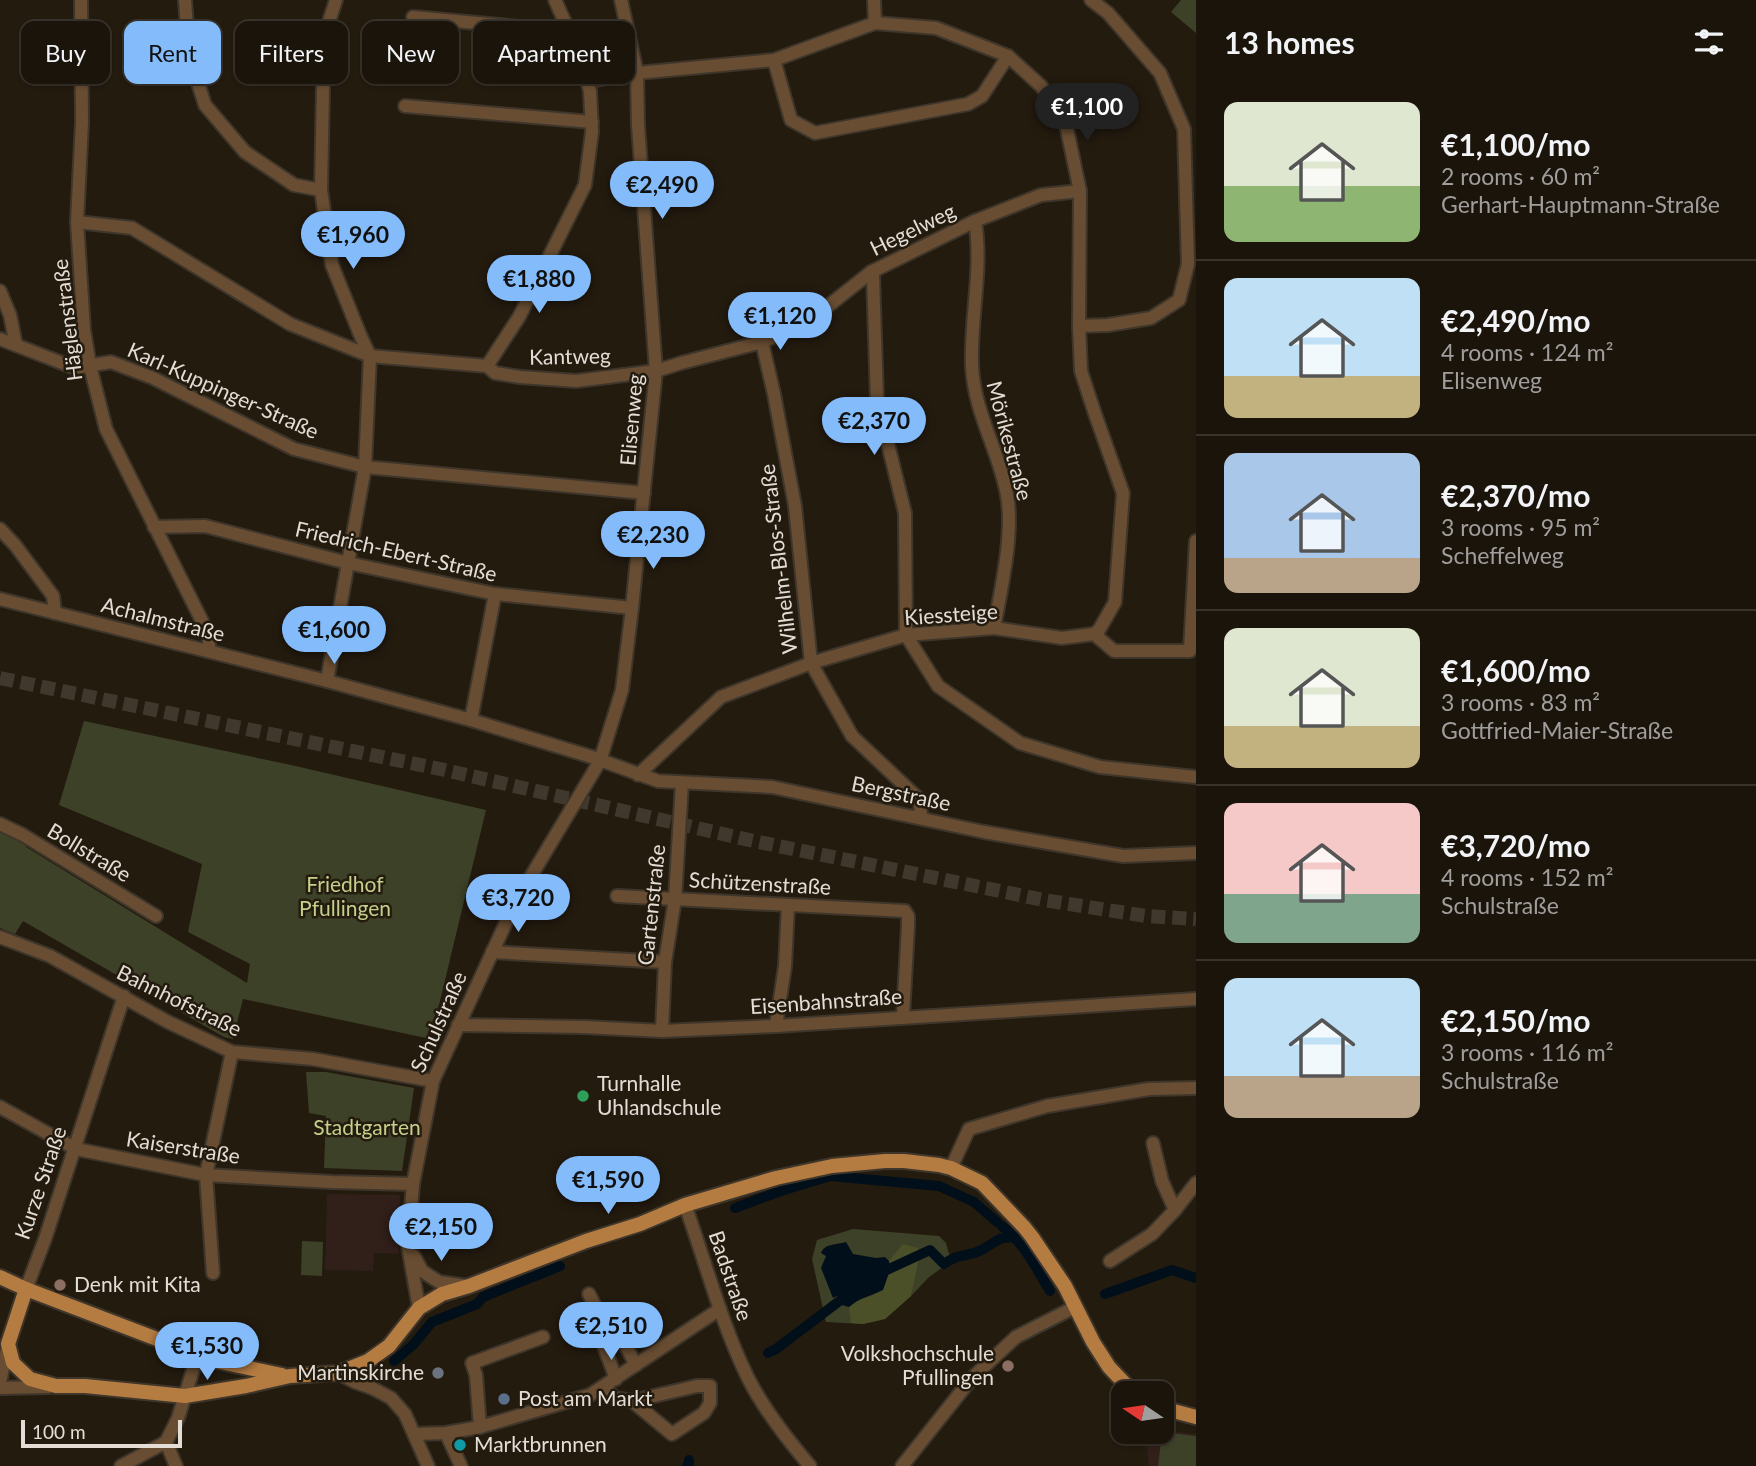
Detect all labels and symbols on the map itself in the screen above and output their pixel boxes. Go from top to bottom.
pin: €1,100 [1030,83,1144,143]
pin: €2,490 [605,162,719,221]
street label: Hegelweg [866,197,959,260]
pin: €1,960 [296,212,410,271]
pin: €1,880 [482,256,596,315]
street label: Häglenstraße [47,258,86,383]
pin: €1,120 [723,292,837,352]
street label: Karl-Kuppinger-Straße [124,336,323,443]
street label: Kantweg [529,342,611,369]
street label: Elisenweg [614,373,647,467]
street label: Mörikestraße [982,378,1038,503]
pin: €2,370 [817,398,931,457]
street label: Wilhelm-Blos-Straße [753,463,802,656]
pin: €2,230 [596,512,710,571]
street label: Friedrich-Ebert-Straße [293,515,500,586]
street label: Achalmstraße [99,591,228,646]
street label: Kiessteige [903,598,998,629]
pin: €1,600 [277,606,391,666]
street label: Bergstraße [849,770,953,815]
street label: Bollstraße [43,817,136,886]
street label: Gartenstraße [632,843,669,967]
street label: Schützenstraße [688,866,832,899]
park label: Friedhof Pfullingen [299,871,391,920]
pin: €3,720 [461,874,575,934]
street label: Bahnhofstraße [113,959,246,1041]
street label: Schulstraße [404,967,471,1076]
street label: Eisenbahnstraße [749,983,903,1018]
place label: Turnhalle Uhlandschule [597,1070,721,1119]
marker: Turnhalle Uhlandschule [575,1088,591,1104]
park label: Stadtgarten [313,1114,421,1139]
street label: Kurze Straße [9,1123,71,1242]
street label: Kaiserstraße [125,1125,242,1168]
pin: €1,590 [551,1156,665,1216]
pin: €2,150 [384,1204,498,1263]
street label: Badstraße [704,1227,758,1324]
place label: Denk mit Kita [74,1271,201,1296]
marker: Denk mit Kita [52,1277,68,1293]
pin: €2,510 [554,1302,668,1362]
pin: €1,530 [150,1322,264,1382]
place label: Volkshochschule Pfullingen [841,1340,994,1389]
marker: Volkshochschule Pfullingen [1000,1358,1016,1374]
place label: Martinskirche [297,1359,424,1384]
marker: Martinskirche [430,1365,446,1381]
north arrow [1111,1381,1174,1444]
place label: Post am Markt [518,1385,653,1410]
marker: Post am Markt [496,1391,512,1407]
scale bar [21,1417,182,1449]
place label: Marktbrunnen [474,1431,607,1456]
marker: Marktbrunnen [452,1437,468,1453]

